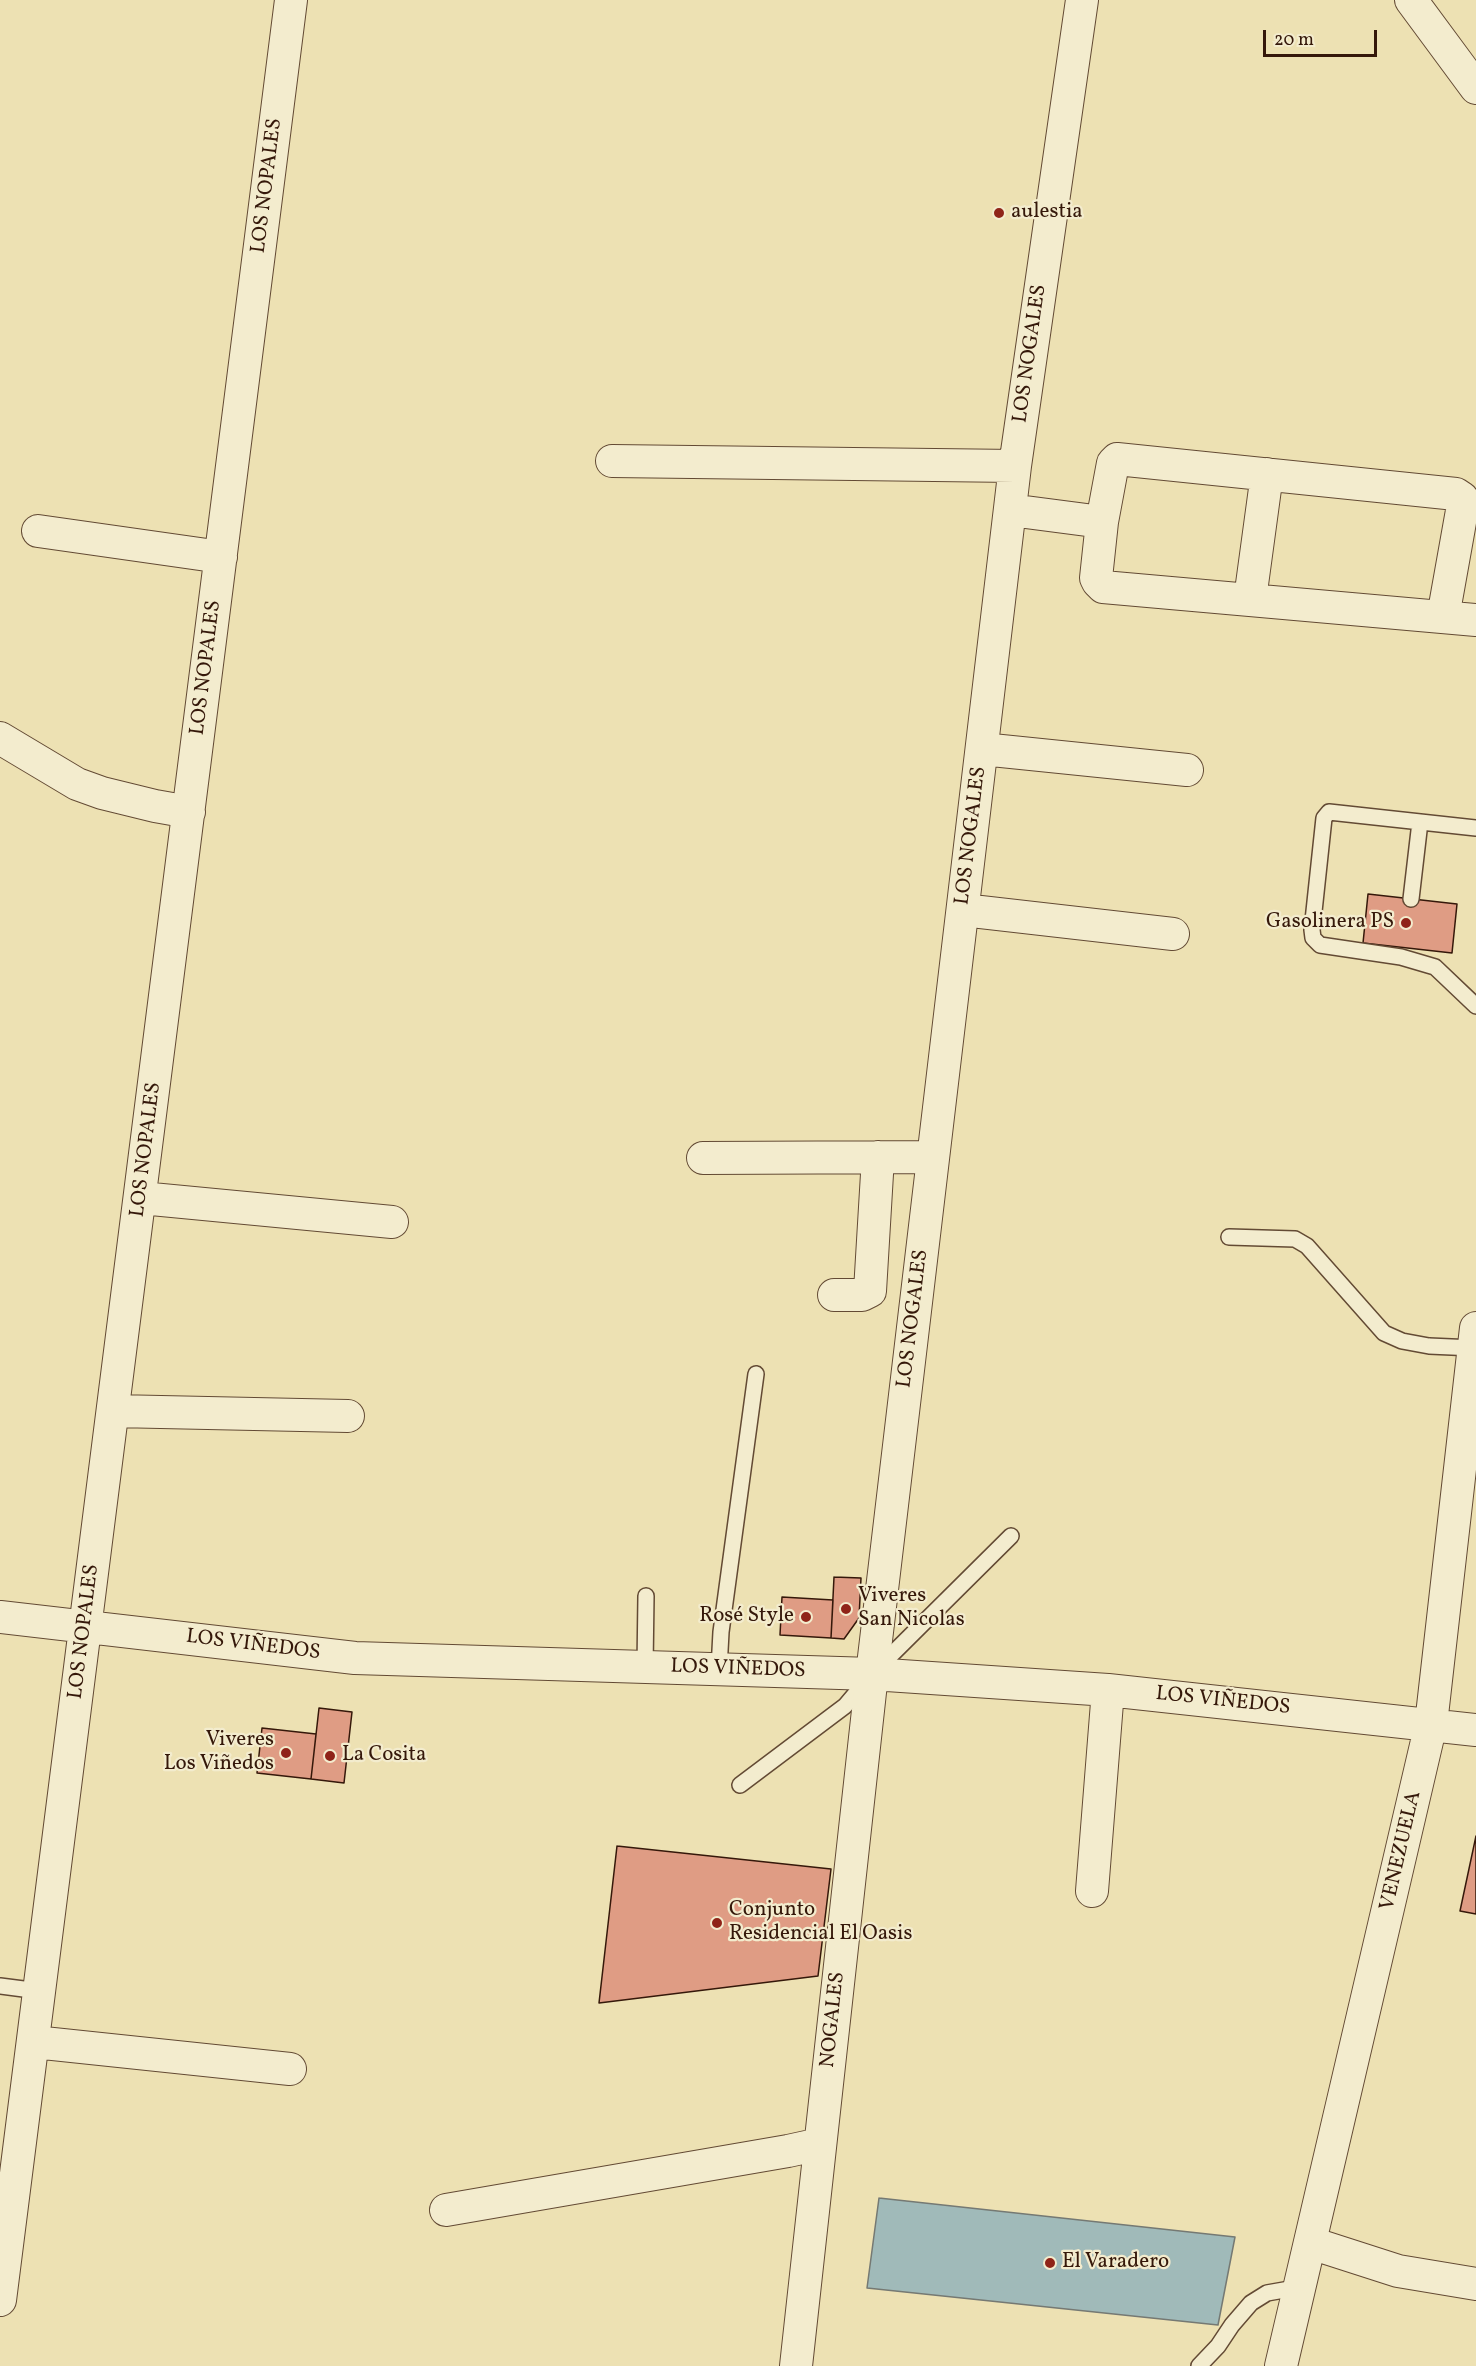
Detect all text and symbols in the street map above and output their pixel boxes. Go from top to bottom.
scale bar [1266,18,1380,56]
text: 20 m [1274,28,1314,53]
street label: LOS NOPALES [247,117,289,255]
place label: aulestia [1011,200,1083,226]
marker: aulestia [992,206,1006,220]
street label: LOS NOGALES [1009,283,1053,425]
street label: LOS NOPALES [186,599,228,737]
street label: LOS NOGALES [951,765,993,907]
place label: Gasolinera PS [1266,910,1394,936]
marker: Gasolinera PS [1399,916,1413,930]
street label: LOS NOPALES [126,1081,168,1219]
street label: LOS NOGALES [893,1248,935,1390]
street label: LOS NOPALES [64,1563,106,1701]
place label: Viveres San Nicolas [858,1584,965,1634]
marker: Viveres San Nicolas [839,1602,853,1616]
place label: Rosé Style [699,1604,794,1630]
marker: Rosé Style [799,1610,813,1624]
street label: LOS VIÑEDOS [184,1625,322,1667]
street label: LOS VIÑEDOS [670,1655,806,1685]
street label: LOS VIÑEDOS [1154,1682,1292,1722]
place label: Viveres Los Viñedos [164,1728,274,1778]
place label: La Cosita [342,1743,426,1769]
marker: Viveres Los Viñedos [279,1746,293,1760]
marker: La Cosita [323,1749,337,1763]
street label: VENEZUELA [1376,1789,1428,1913]
place label: Conjunto Residencial El Oasis [729,1898,912,1948]
marker: Conjunto Residencial El Oasis [710,1916,724,1930]
street label: NOGALES [816,1971,852,2069]
place label: El Varadero [1062,2250,1169,2276]
marker: El Varadero [1043,2256,1057,2270]

